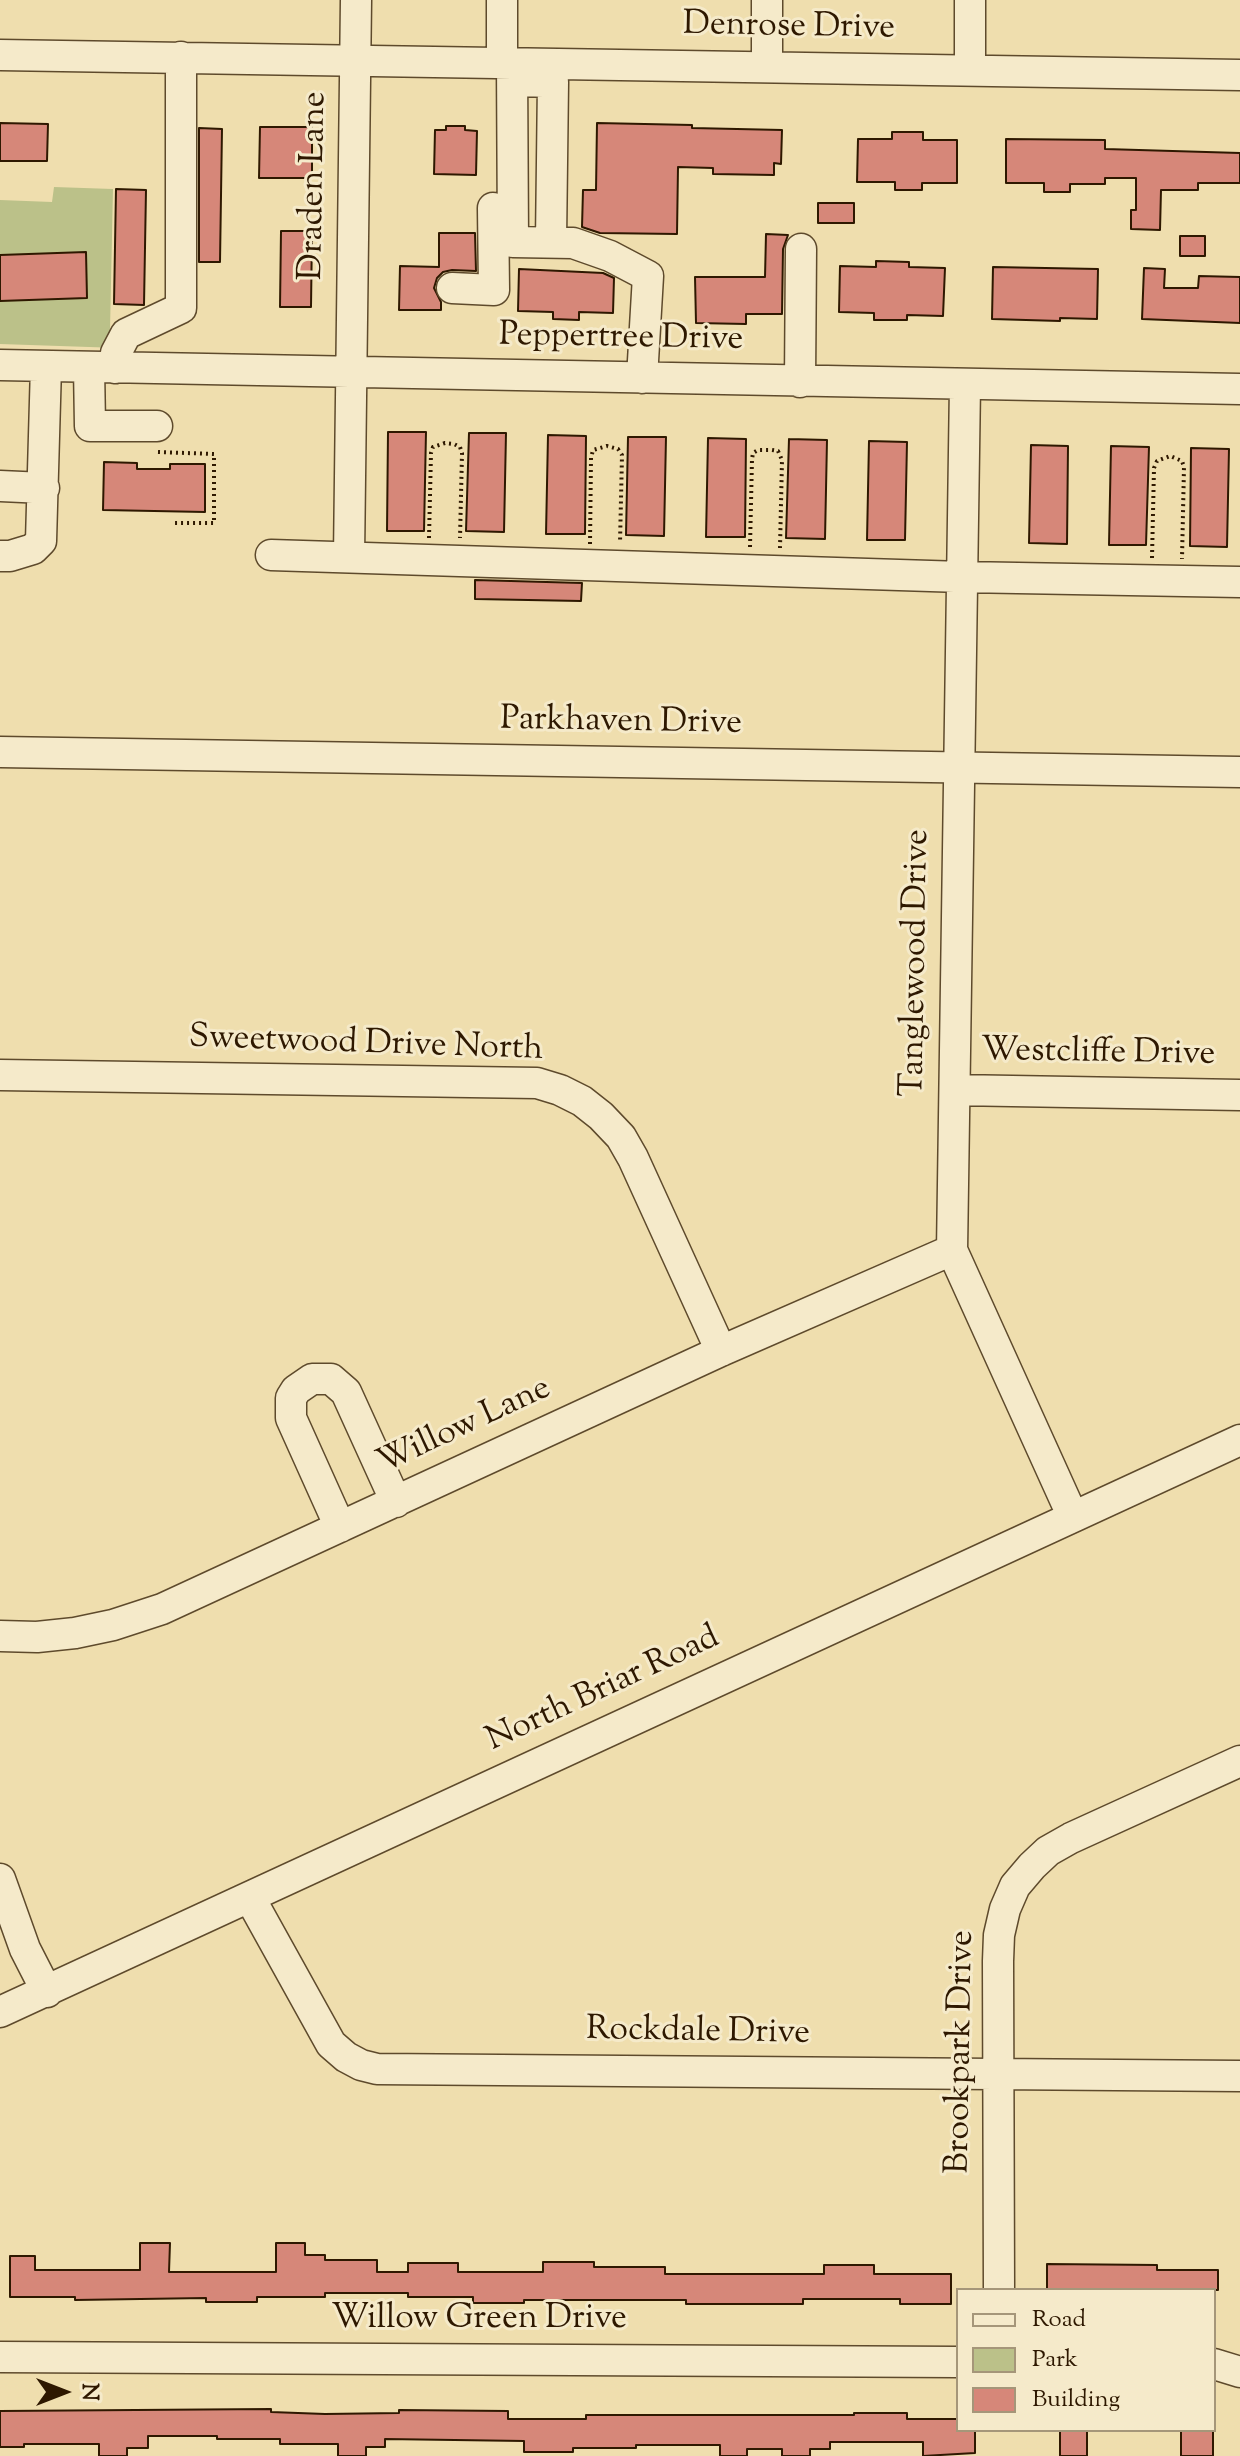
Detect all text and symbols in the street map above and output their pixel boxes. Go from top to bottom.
street label: Denrose Drive [683,7,895,51]
street label: Draden Lane [294,91,338,281]
street label: Peppertree Drive [499,317,743,363]
street label: Parkhaven Drive [500,701,742,747]
street label: Tanglewood Drive [895,829,941,1097]
street label: Sweetwood Drive North [188,1019,544,1073]
street label: Westcliffe Drive [980,1033,1216,1077]
street label: Willow Lane [372,1370,558,1486]
street label: North Briar Road [481,1619,727,1763]
street label: Brookpark Drive [940,1930,986,2174]
street label: Rockdale Drive [586,2012,810,2056]
legend [956,2288,1216,2432]
street label: Willow Green Drive [331,2301,627,2341]
text: Road [1032,2303,1086,2337]
text: Park [1032,2343,1078,2377]
north arrow [24,2352,104,2432]
text: N [72,2383,104,2401]
text: Building [1032,2383,1120,2417]

